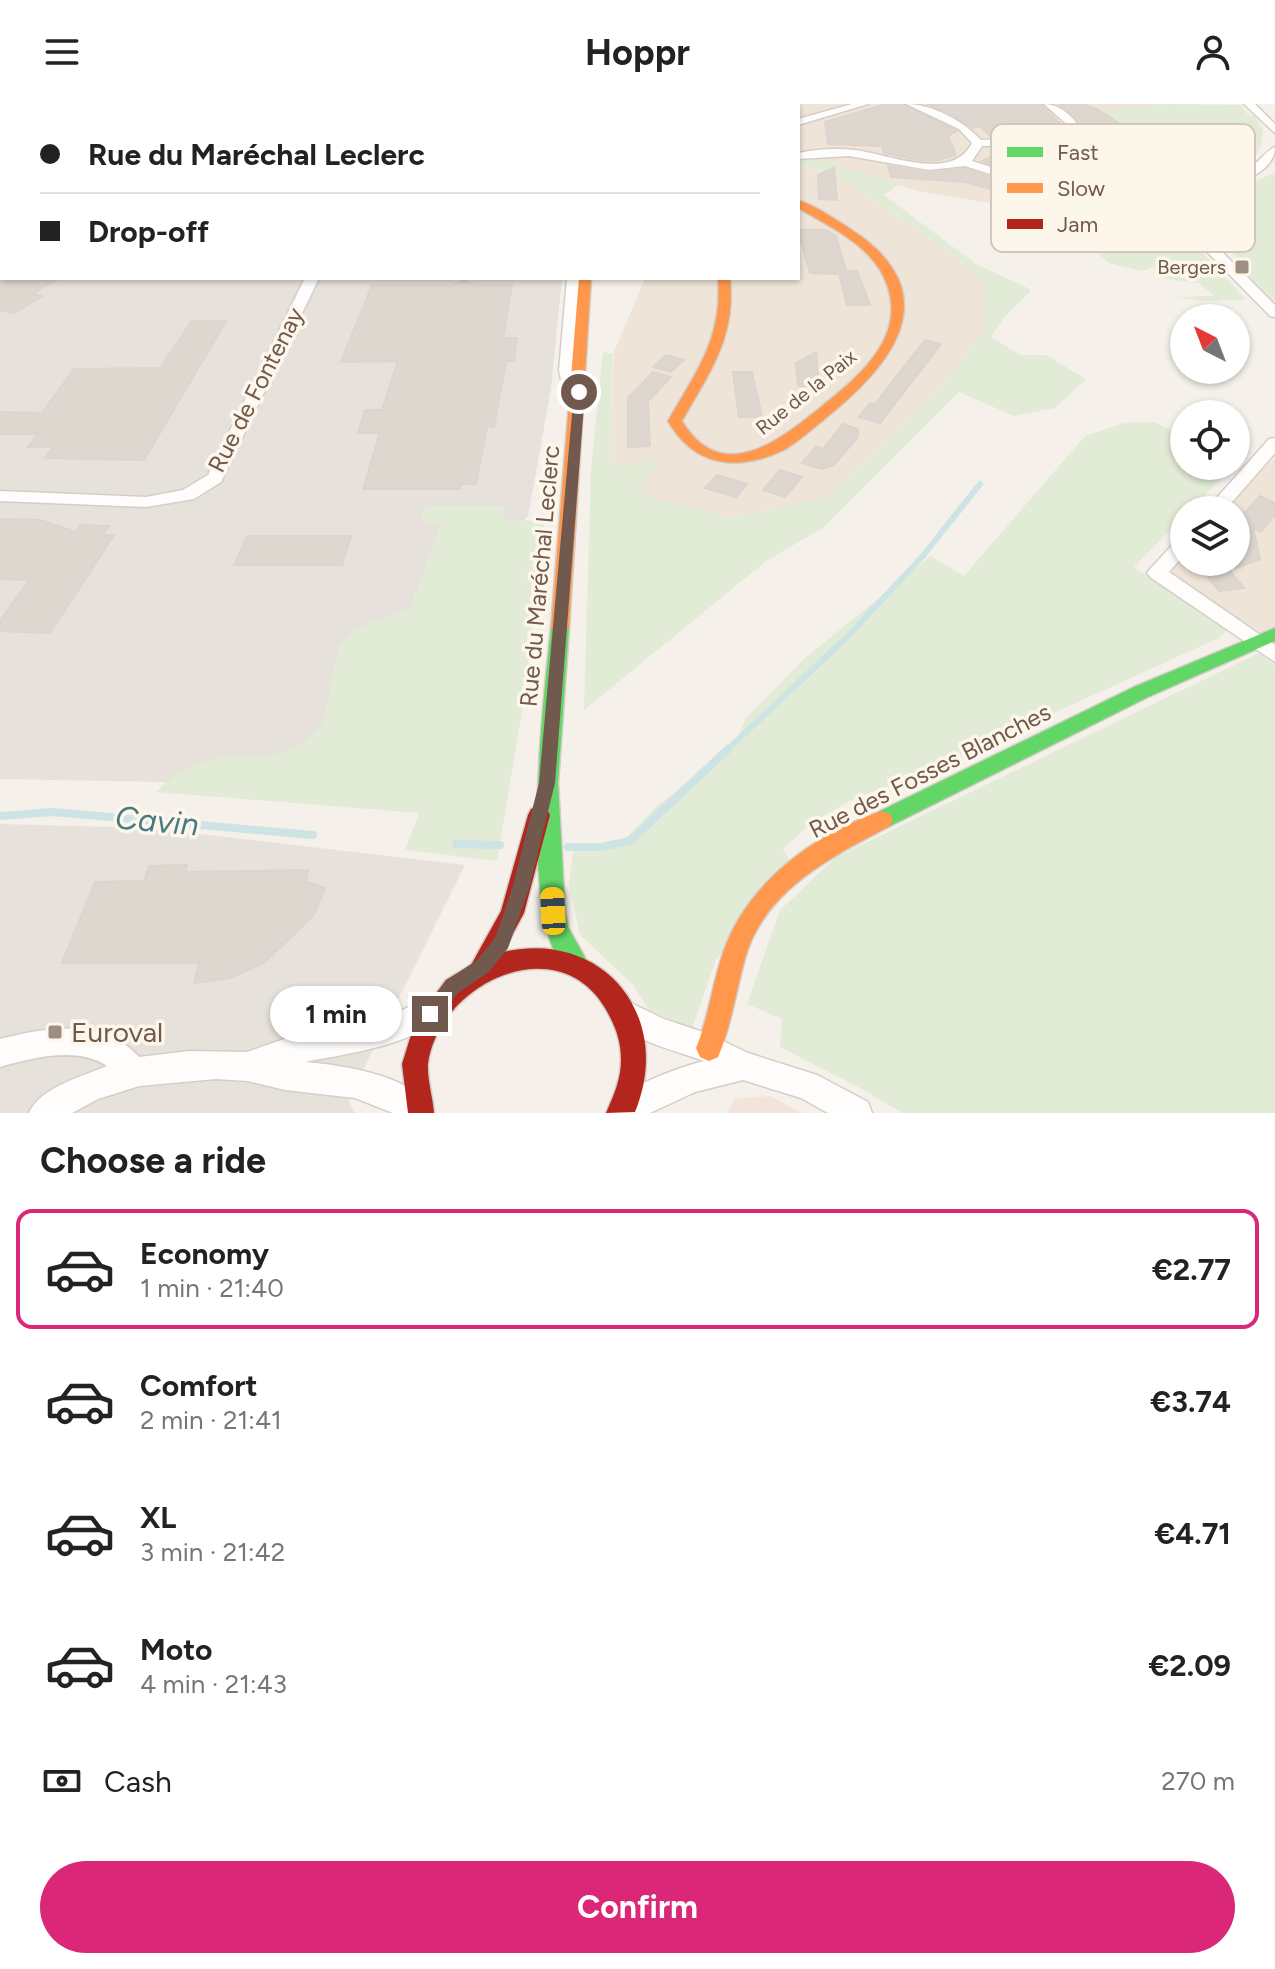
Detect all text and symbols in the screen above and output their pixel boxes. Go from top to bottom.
icon: menu [40,30,84,74]
icon: person [1191,30,1235,74]
text: Hoppr [585,31,690,74]
legend [991,124,1255,252]
text: Rue du Maréchal Leclerc [88,136,425,173]
text: Fast [1057,139,1099,166]
text: Slow [1057,175,1106,202]
text: Jam [1057,211,1098,238]
text: Drop-off [88,213,209,250]
place label: Bergers [1157,255,1226,279]
marker: Bergers [1233,258,1251,276]
street label: Rue de Fontenay [202,302,310,477]
north arrow [1170,304,1250,384]
map controls [1170,304,1250,576]
street label: Rue de la Paix [751,344,861,440]
route start [561,374,597,410]
button: locate [1170,400,1250,480]
street label: Rue du Maréchal Leclerc [514,444,565,708]
button: layers [1170,496,1250,576]
street label: Rue des Fosses Blanches [804,697,1055,844]
water label: Cavin [114,798,200,844]
car [540,886,566,936]
callout: 1 min [270,986,402,1042]
route end [412,996,448,1032]
text: 1 min [305,998,367,1030]
place label: Euroval [71,1015,163,1049]
marker: Euroval [46,1023,64,1041]
text: Choose a ride [40,1139,266,1182]
icon: car [44,1233,116,1305]
text: Economy [140,1235,269,1272]
text: €2.77 [1152,1251,1231,1288]
text: 1 min · 21:40 [140,1272,284,1304]
icon: car [44,1365,116,1437]
text: Comfort [140,1367,258,1404]
text: €3.74 [1150,1383,1231,1420]
text: 2 min · 21:41 [140,1404,282,1436]
icon: car [44,1497,116,1569]
text: XL [140,1499,176,1536]
text: €4.71 [1154,1515,1231,1552]
text: 3 min · 21:42 [140,1536,285,1568]
icon: car [44,1629,116,1701]
text: Moto [140,1631,212,1668]
text: €2.09 [1149,1647,1231,1684]
text: 4 min · 21:43 [140,1668,287,1700]
icon: cash [40,1759,84,1803]
text: Cash [104,1763,172,1800]
text: 270 m [1161,1765,1235,1797]
button: Confirm [40,1861,1235,1953]

